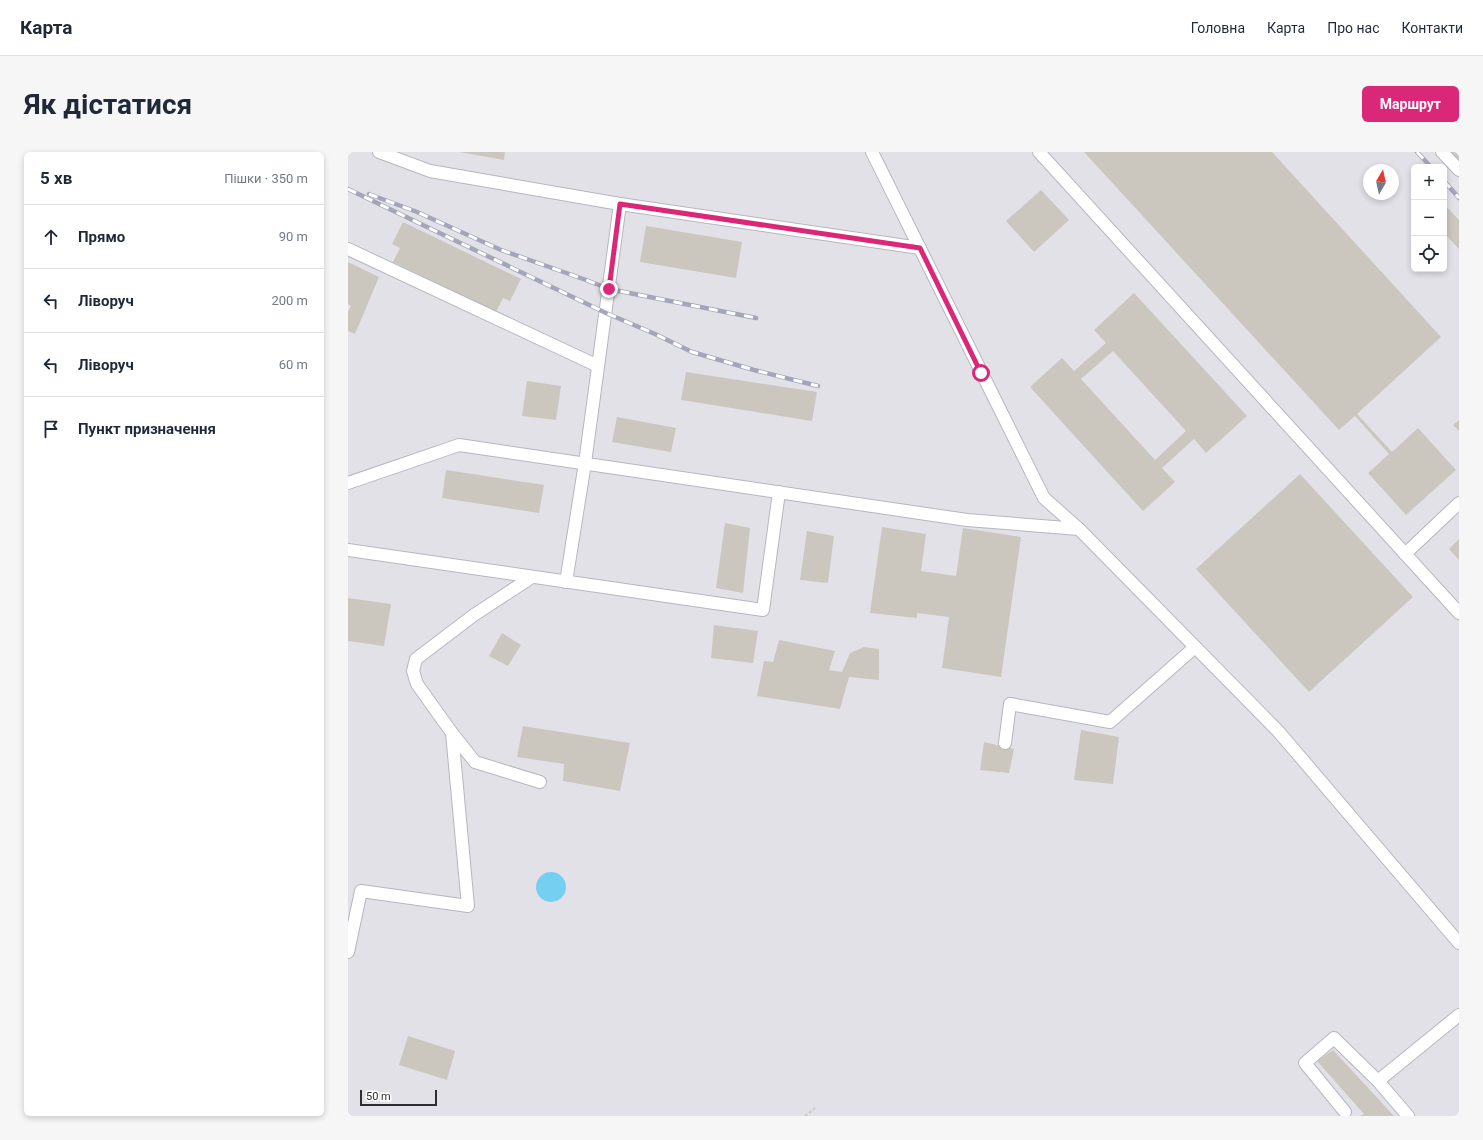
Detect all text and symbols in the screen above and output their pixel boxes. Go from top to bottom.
text: Карта [20,16,72,39]
text: Головна [1191,20,1245,36]
text: Карта [1267,20,1305,36]
text: Про нас [1327,20,1380,36]
text: Контакти [1402,20,1463,36]
button: Маршрут [1362,86,1459,122]
text: Як дістатися [24,88,192,121]
north arrow [1363,164,1399,200]
map controls [1411,164,1447,272]
button: + [1411,164,1447,200]
text: 5 хв [40,168,72,188]
text: Пішки · 350 m [224,171,308,186]
button: − [1411,200,1447,236]
icon: ahead [40,226,62,248]
text: Прямо [78,228,125,246]
text: 90 m [279,229,308,244]
button: locate [1411,236,1447,272]
route end [600,280,618,298]
icon: left [40,290,62,312]
text: Ліворуч [78,292,134,310]
text: 200 m [271,293,308,308]
icon: left [40,354,62,376]
text: Ліворуч [78,356,134,374]
text: 60 m [279,357,308,372]
route start [972,364,990,382]
icon: arrive [40,418,62,440]
text: Пункт призначення [78,420,216,438]
scale bar [360,1088,437,1107]
text: 50 m [366,1090,391,1103]

